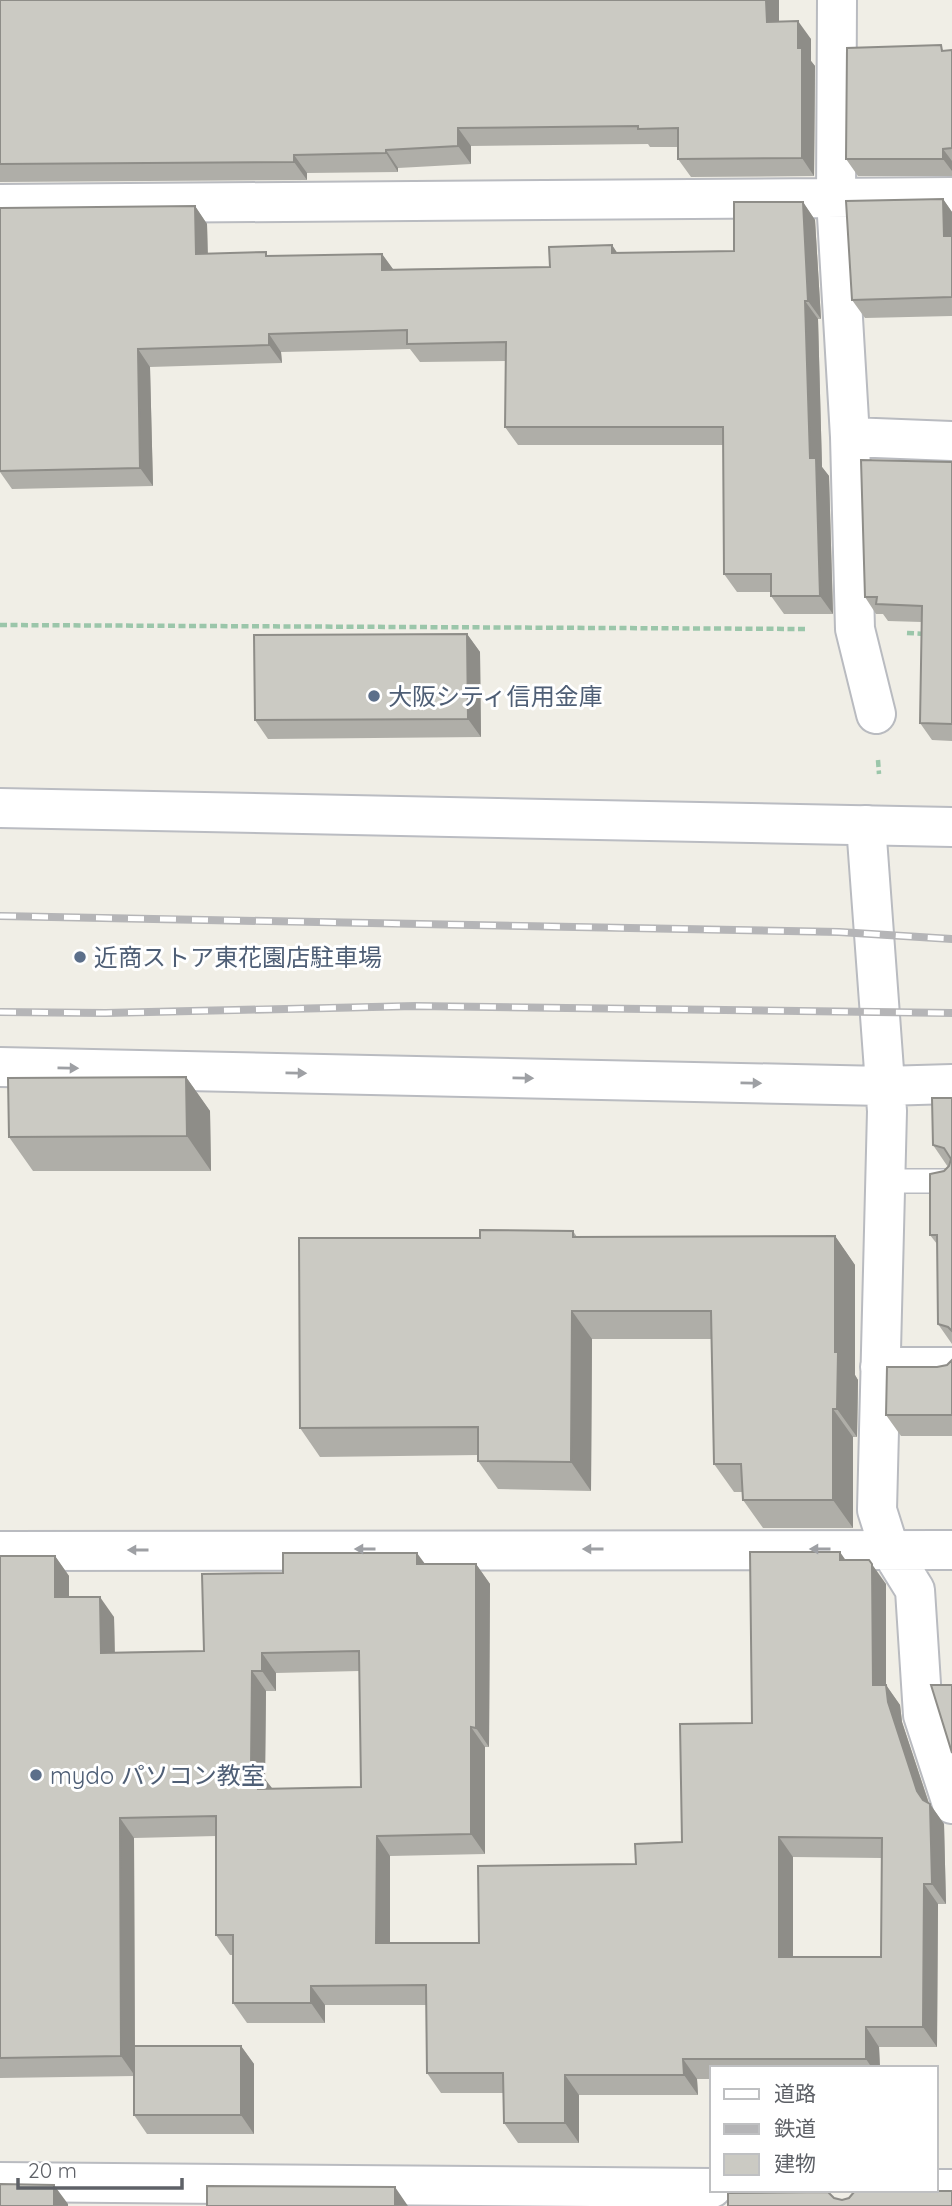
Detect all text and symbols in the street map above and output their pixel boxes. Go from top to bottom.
place label: 大阪シティ信用金庫 [388,681,603,711]
marker: 大阪シティ信用金庫 [366,688,382,704]
place label: 近商ストア東花園店駐車場 [94,942,382,972]
marker: 近商ストア東花園店駐車場 [72,949,88,965]
one-way arrow [57,1062,79,1074]
one-way arrow [285,1067,307,1079]
one-way arrow [512,1072,534,1084]
one-way arrow [740,1077,762,1089]
one-way arrow [354,1543,376,1555]
one-way arrow [582,1543,604,1555]
one-way arrow [809,1543,831,1555]
one-way arrow [127,1544,149,1556]
place label: mydo パソコン教室 [50,1760,265,1790]
marker: mydo パソコン教室 [28,1767,44,1783]
legend [710,2066,938,2192]
text: 道路 [774,2080,816,2106]
text: 鉄道 [774,2115,816,2141]
scale bar [18,2146,182,2190]
text: 建物 [774,2150,816,2176]
text: 20 m [28,2157,77,2183]

